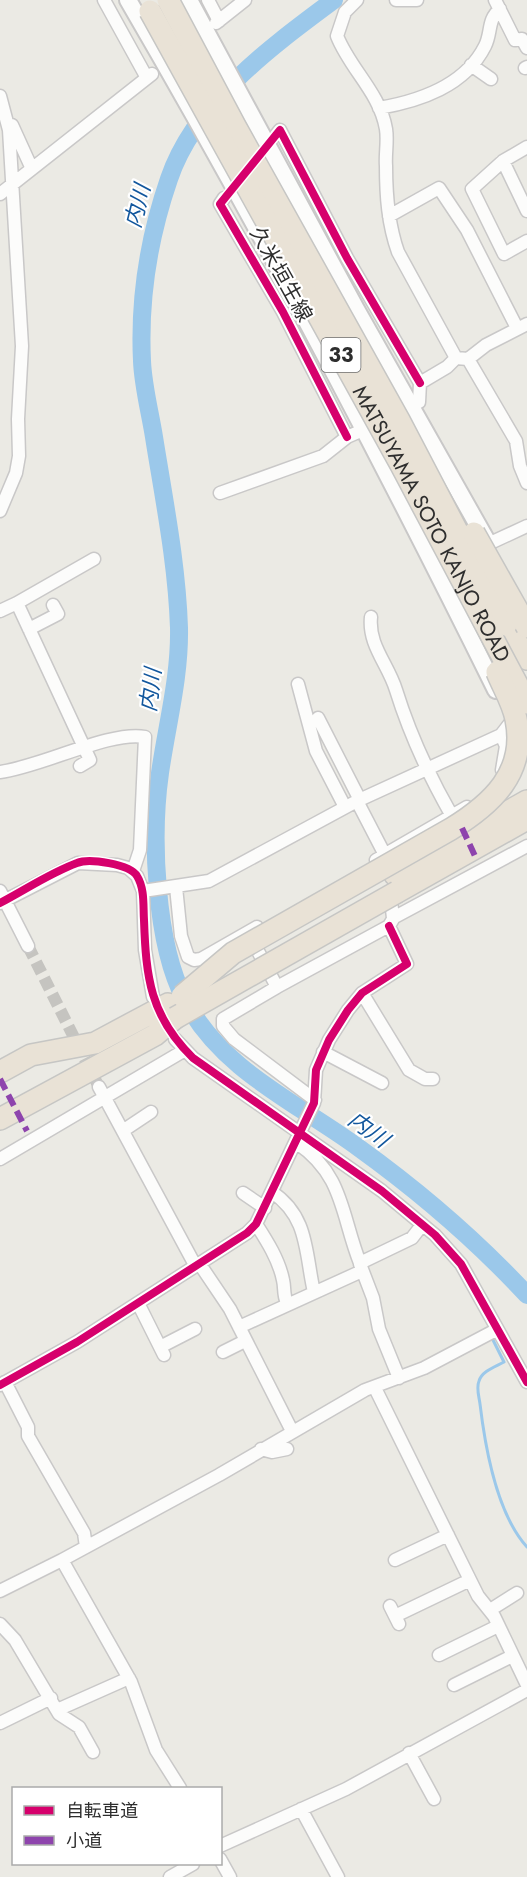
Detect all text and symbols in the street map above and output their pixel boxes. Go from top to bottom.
water label: 内川 [116,179,158,231]
street label: 久米垣生線 [242,221,320,327]
road number: 33 [322,338,360,372]
street label: MATSUYAMA SOTO KANJO ROAD [345,380,518,667]
water label: 内川 [131,664,169,714]
water label: 内川 [342,1103,398,1156]
legend [12,1787,222,1865]
text: 自転車道 [66,1798,138,1824]
text: 小道 [66,1828,102,1854]

